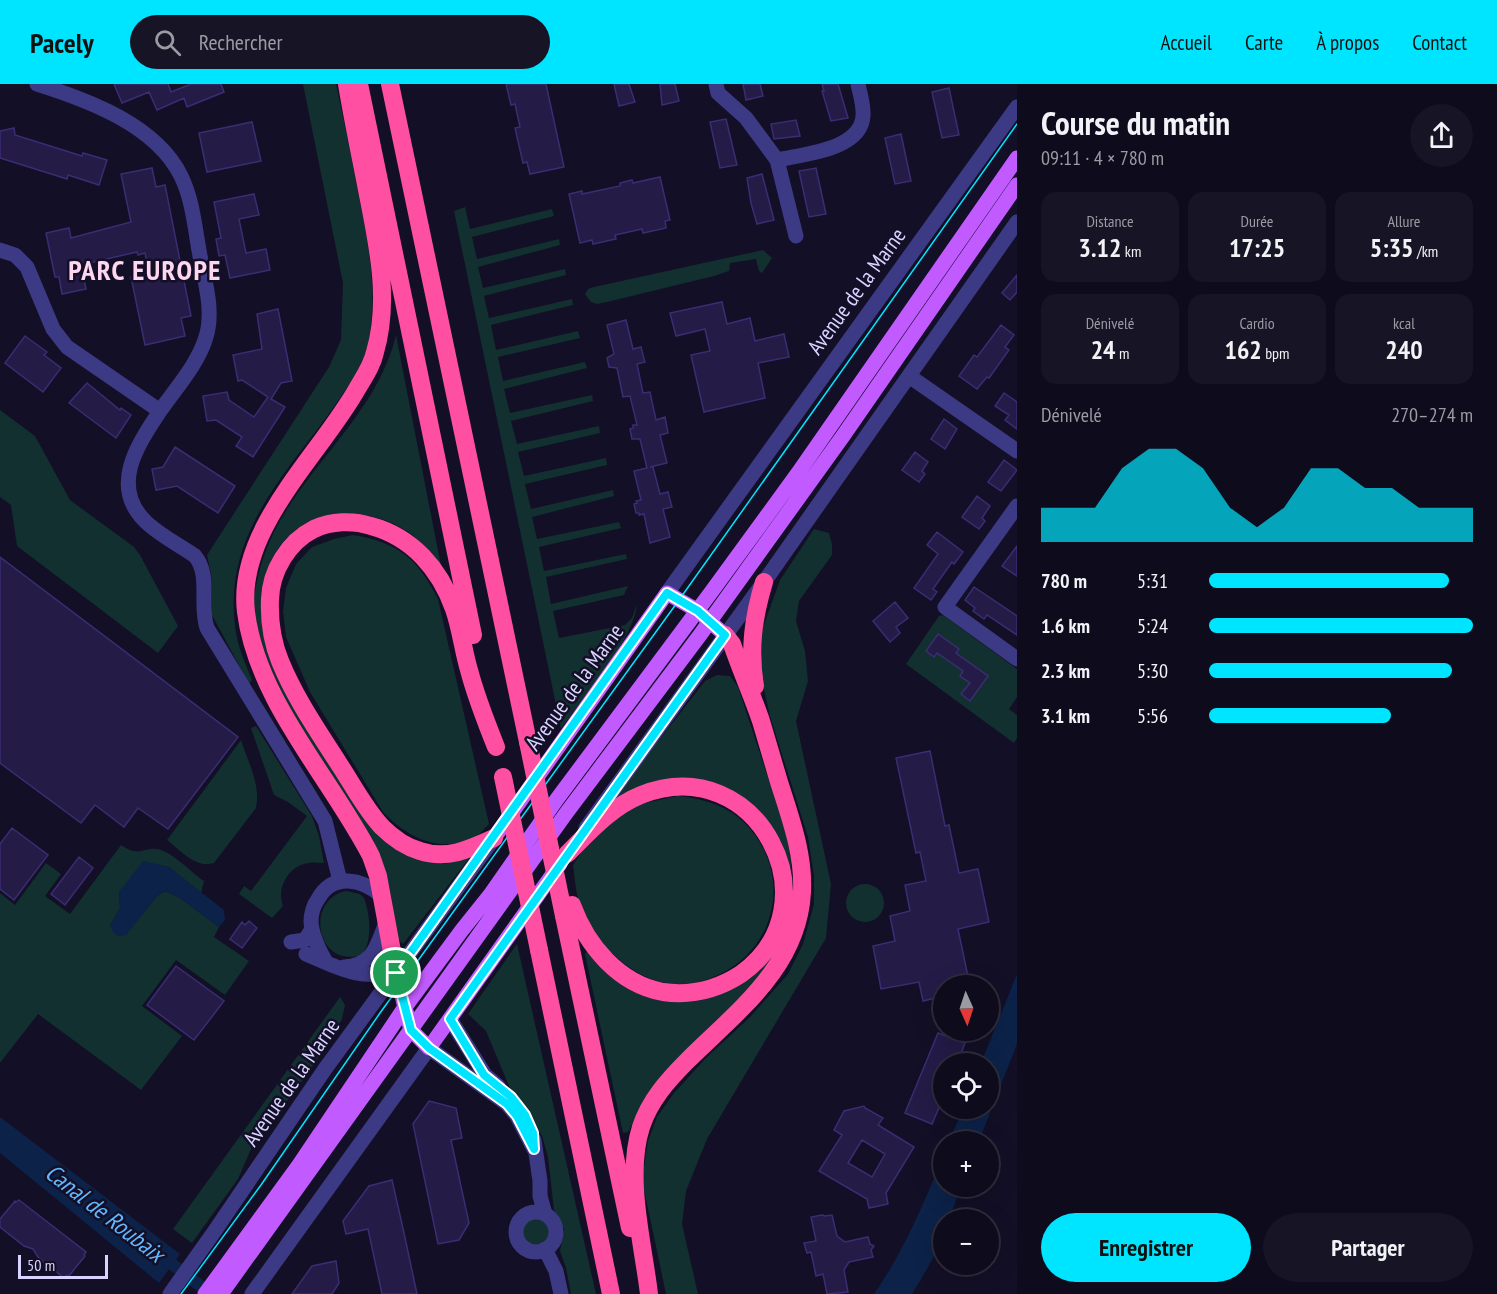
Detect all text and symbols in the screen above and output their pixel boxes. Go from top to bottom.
search box [130,15,550,69]
text: Pacely [30,24,94,61]
icon: search [151,26,184,59]
text: Rechercher [199,28,283,56]
text: Accueil [1160,29,1212,56]
text: Carte [1245,29,1283,56]
text: À propos [1316,29,1379,56]
text: Contact [1412,29,1467,56]
text: Course du matin [1041,101,1230,144]
button: share [1410,104,1473,167]
text: 09:11 · 4 × 780 m [1041,145,1164,171]
text: Distance [1086,211,1134,231]
text: Durée [1241,211,1273,231]
text: Allure [1388,211,1420,231]
street label: Avenue de la Marne [801,222,911,360]
text: 3.12 [1079,231,1121,264]
text: 17:25 [1229,231,1285,264]
text: 5:35 [1370,231,1414,264]
text: km [1121,241,1141,261]
text: /km [1414,241,1438,261]
district label: PARC EUROPE [68,251,222,288]
text: Dénivelé [1086,313,1134,333]
text: Cardio [1239,313,1275,333]
text: kcal [1393,313,1415,333]
text: 24 [1091,333,1116,366]
text: 162 [1224,333,1262,366]
text: 240 [1385,333,1423,366]
text: m [1116,343,1129,363]
text: bpm [1262,343,1290,363]
text: Dénivelé [1041,402,1102,428]
text: 270–274 m [1391,402,1473,428]
text: 780 m [1041,568,1087,594]
text: 5:31 [1137,568,1168,594]
text: 1.6 km [1041,613,1090,639]
text: 5:24 [1137,613,1168,639]
street label: Avenue de la Marne [519,618,629,756]
text: 2.3 km [1041,658,1090,684]
text: 5:30 [1137,658,1168,684]
text: 3.1 km [1041,703,1090,729]
text: 5:56 [1137,703,1168,729]
pin [370,947,421,998]
icon: arrive [379,956,412,989]
north arrow [933,975,999,1041]
map controls [933,975,999,1275]
street label: Avenue de la Marne [237,1013,345,1151]
button: locate [933,1053,999,1119]
button: + [933,1131,999,1197]
water label: Canal de Roubaix [39,1157,173,1271]
button: − [933,1209,999,1275]
button: Enregistrer [1041,1213,1251,1282]
button: Partager [1263,1213,1473,1282]
scale bar [18,1252,108,1280]
text: 50 m [27,1255,55,1275]

